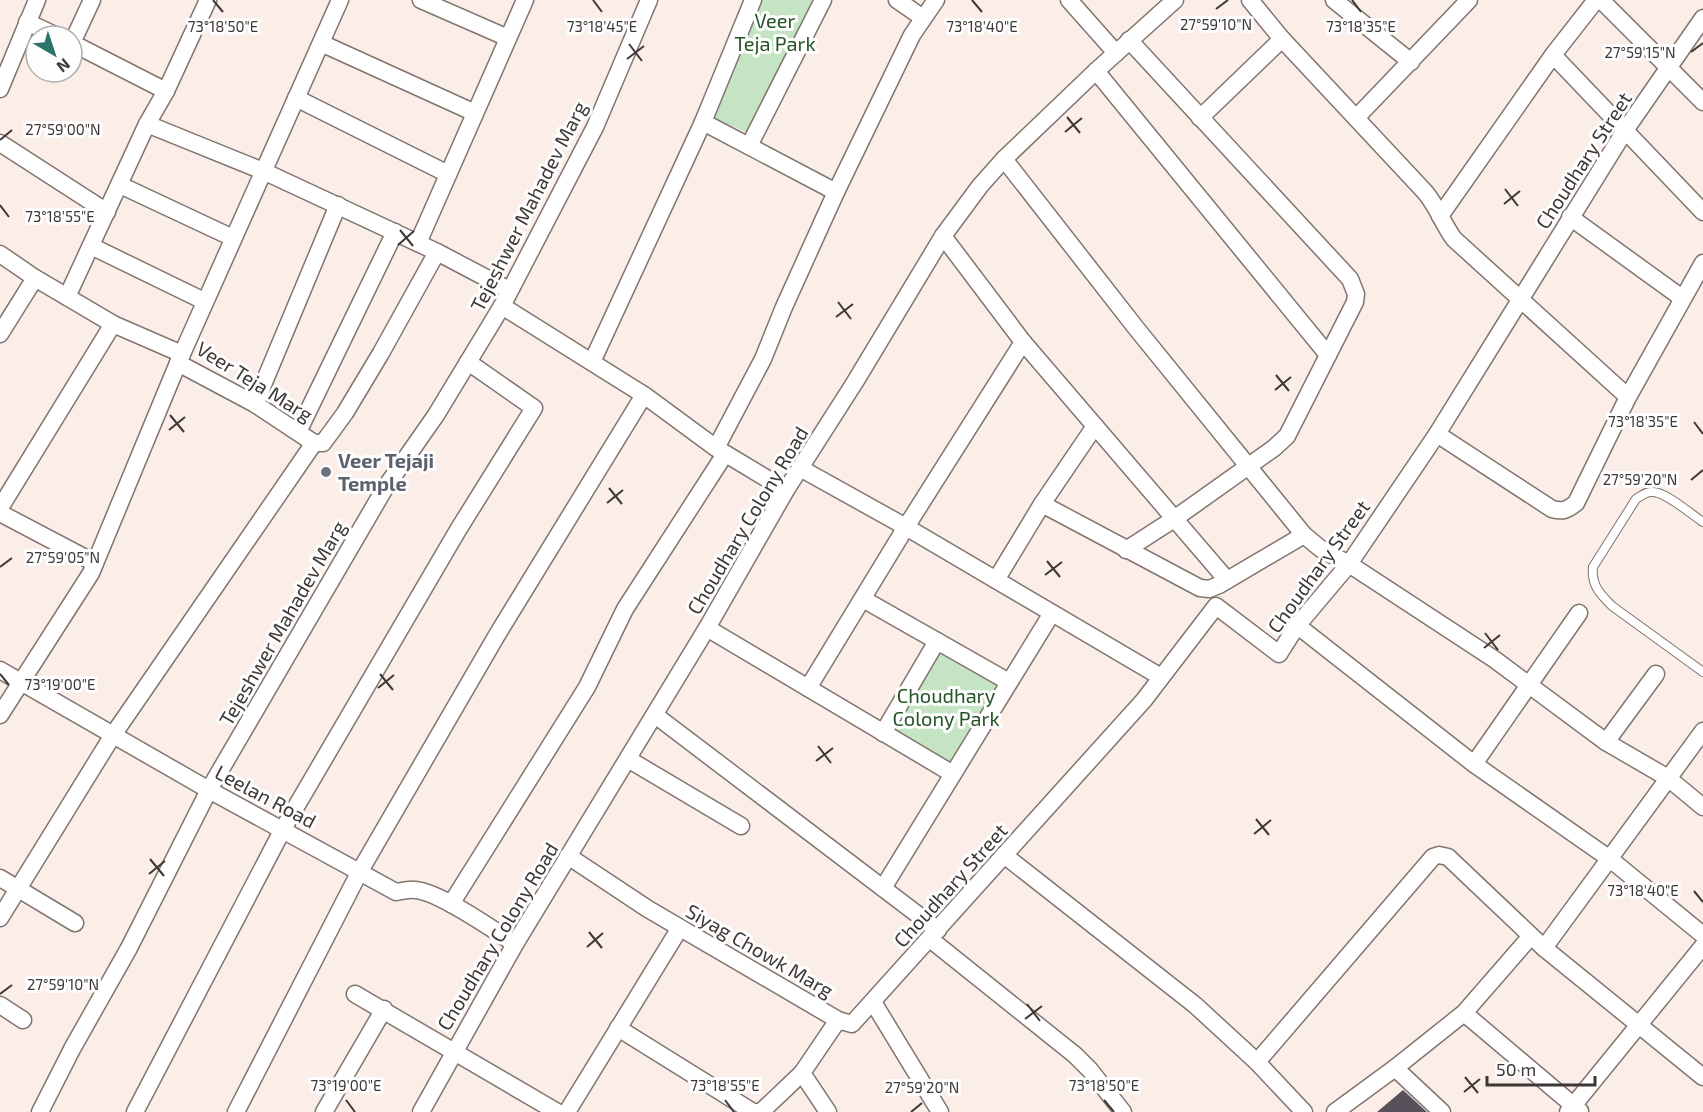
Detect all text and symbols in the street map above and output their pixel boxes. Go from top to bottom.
park label: Veer Teja Park [734,8,816,55]
text: 27°59'10"N [1180,15,1252,33]
text: 73°18'50"E [188,17,258,35]
text: 73°18'45"E [567,17,637,35]
text: 73°18'40"E [946,17,1018,35]
text: 73°18'35"E [1326,17,1396,35]
north arrow [24,24,84,84]
text: 27°59'15"N [1604,43,1676,61]
text: N [53,55,74,77]
street label: Choudhary Street [1530,87,1636,233]
street label: Tejeshwer Mahadev Marg [465,97,591,315]
text: 27°59'00"N [25,120,101,138]
text: 73°18'55"E [25,207,95,225]
street label: Veer Teja Marg [192,336,318,426]
text: 73°18'35"E [1608,412,1678,430]
street label: Choudhary Colony Road [681,422,813,618]
place label: Veer Tejaji Temple [338,448,434,495]
marker: Veer Tejaji Temple [319,465,333,479]
text: 27°59'20"N [1603,470,1677,488]
street label: Choudhary Street [1262,495,1374,637]
street label: Tejeshwer Mahadev Marg [214,516,350,730]
text: 27°59'05"N [26,548,100,566]
text: 73°19'00"E [25,675,95,693]
park label: Choudhary Colony Park [892,683,1000,730]
street label: Leelan Road [211,759,321,833]
street label: Choudhary Street [888,818,1012,952]
street label: Choudhary Colony Road [431,838,563,1034]
text: 73°18'40"E [1607,881,1679,899]
street label: Siyag Chowk Marg [682,898,838,1002]
text: 27°59'10"N [27,975,99,993]
scale bar [1487,1049,1595,1087]
text: 50 m [1496,1058,1536,1080]
text: 73°19'00"E [311,1076,381,1094]
text: 73°18'55"E [690,1076,760,1094]
text: 73°18'50"E [1069,1076,1139,1094]
text: 27°59'20"N [885,1078,959,1096]

